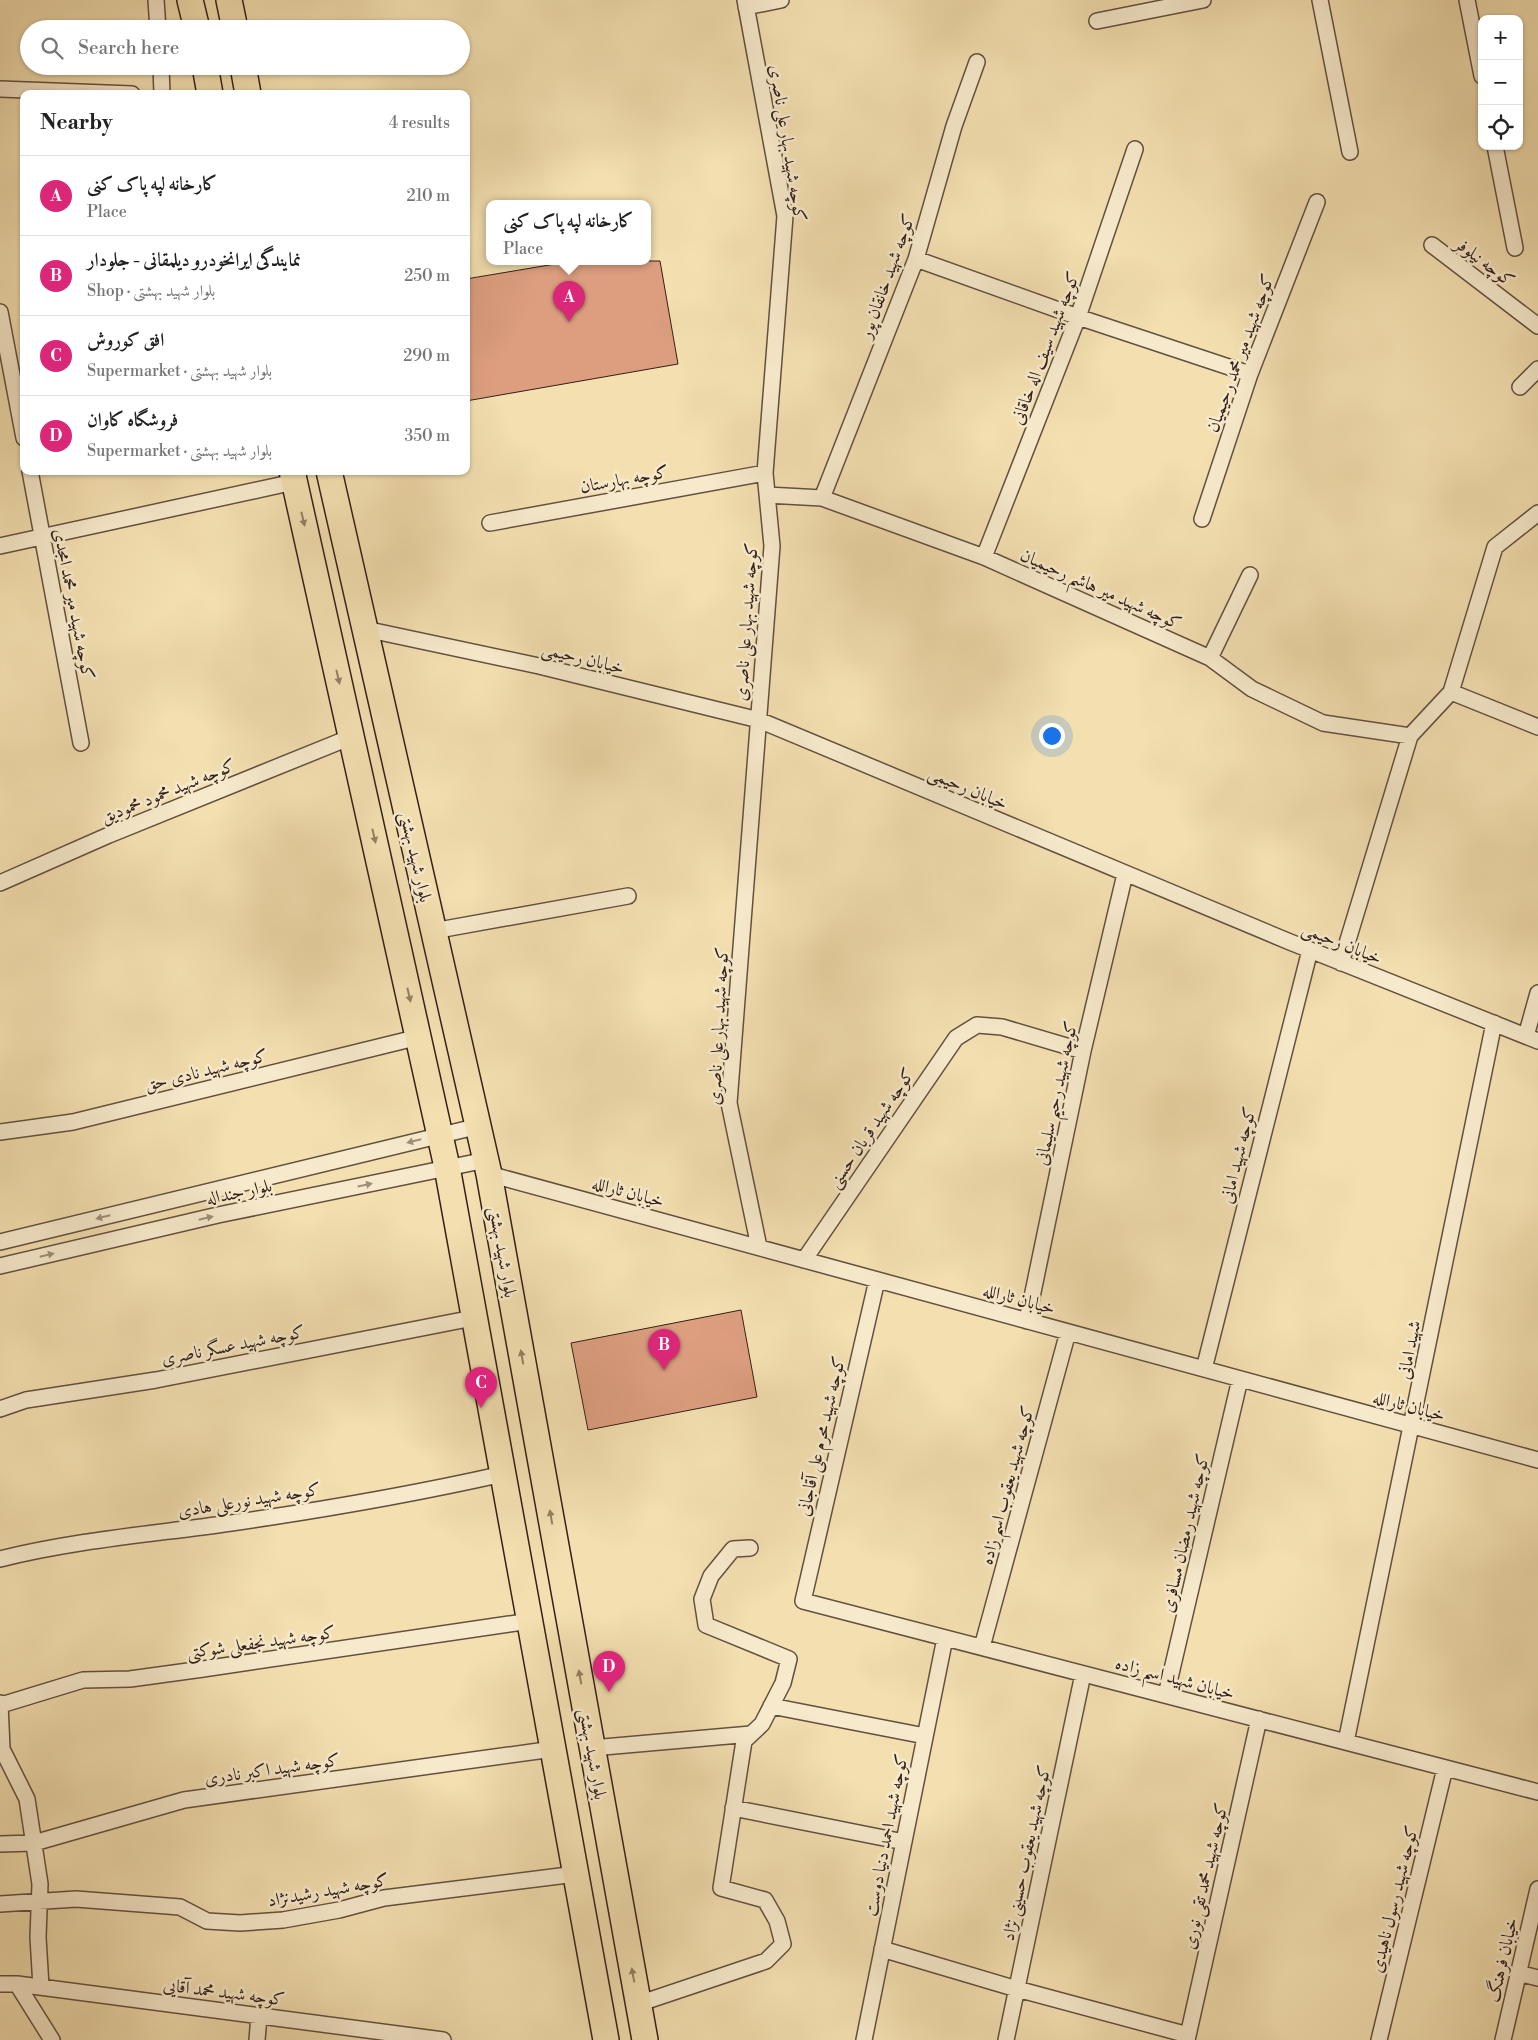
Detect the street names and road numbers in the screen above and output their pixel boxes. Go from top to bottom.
street label: کوچه شهید بهار علی ناصری [763,63,811,223]
street label: کوچه شهید خانقان پور [854,211,922,344]
street label: کوچه نیلوفر [1448,231,1519,293]
street label: کوچه شهید سیف اله خاقانی [1006,268,1086,428]
street label: کوچه شهید میر محمد رحیمیان [1201,271,1281,436]
street label: کوچه بهارستان [578,460,670,500]
street label: کوچه شهید میر محمد امجدی [47,527,99,682]
street label: کوچه شهید بهار علی ناصری [729,542,765,702]
street label: کوچه شهید میر هاشم رحیمیان [1014,544,1185,641]
street label: خیابان رحیمی [539,637,626,680]
street label: کوچه شهید محمود محمودیق [97,754,239,830]
street label: خیابان رحیمی [925,761,1011,815]
street label: بلوار شهید بهشتی [393,809,437,905]
street label: خیابان رحیمی [1299,917,1385,970]
street label: کوچه شهید بهار علی ناصری [703,946,735,1106]
street label: کوچه شهید رحیم سلیمانی [1030,1019,1089,1169]
street label: کوچه شهید نادی حق [142,1044,270,1098]
street label: کوچه شهید قربان حسنی [823,1064,921,1193]
street label: کوچه شهید امانی [1215,1104,1263,1206]
street label: خیابان ثارالله [589,1172,666,1213]
street label: بلوار جنداله [204,1174,274,1211]
street label: بلوار شهید بهشتی [482,1205,522,1300]
street label: خیابان ثارالله [980,1279,1057,1320]
street label: شهید امانی [1393,1319,1426,1381]
street label: کوچه شهید عسگر ناصری [159,1320,307,1372]
street label: کوچه شهید محرم علی آقاجانی [792,1354,855,1519]
street label: خیابان ثارالله [1370,1386,1447,1427]
street label: کوچه شهید یعقوب اسم زاده [975,1403,1046,1569]
street label: کوچه شهید رمضان مسافری [1156,1451,1216,1615]
street label: کوچه شهید نورعلی هادی [176,1478,322,1524]
street label: کوچه شهید نجفعلی شوکتی [185,1621,337,1665]
street label: خیابان شهید اسم زاده [1111,1651,1237,1711]
street label: بلوار شهید بهشتی [572,1707,612,1802]
street label: کوچه شهید اکبر نادری [203,1749,341,1791]
street label: کوچه شهید احمد دنیا دوست [859,1752,915,1919]
street label: کوچه شهید یعقوب حسینی نژاد [997,1763,1057,1943]
street label: کوچه شهید محمد تقی نوری [1177,1801,1235,1952]
street label: کوچه شهید رسول ناهیدی [1365,1823,1425,1975]
street label: کوچه شهید رشیدنژاد [266,1869,391,1913]
street label: خیابان فرهنگ [1481,1915,1523,2005]
street label: کوچه شهید محمد آقایی [162,1974,286,2012]

